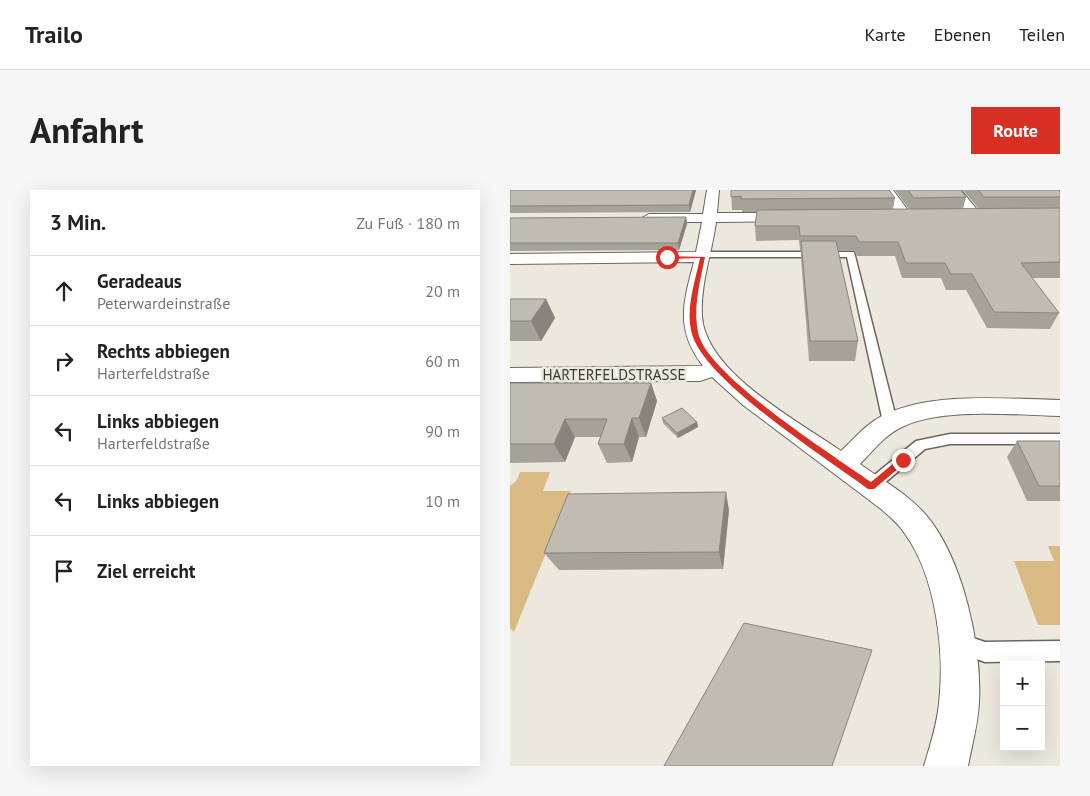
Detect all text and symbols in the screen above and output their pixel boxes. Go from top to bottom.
text: Trailo [25,19,83,50]
text: Karte [865,23,906,46]
text: Ebenen [934,23,991,46]
text: Teilen [1019,23,1065,46]
text: Anfahrt [30,107,143,153]
button: Route [971,107,1060,154]
text: 3 Min. [50,209,106,236]
text: Zu Fuß · 180 m [356,213,460,233]
route start [656,246,679,269]
text: Geradeaus [97,269,182,293]
icon: ahead [50,277,78,305]
text: 20 m [425,281,460,301]
text: Peterwardeinstraße [97,293,230,313]
text: Rechts abbiegen [97,339,230,363]
icon: right [50,347,78,375]
text: 60 m [425,351,460,371]
text: Harterfeldstraße [97,363,210,383]
street label: HARTERFELDSTRASSE [542,365,686,384]
text: Links abbiegen [97,409,219,433]
icon: left [50,417,78,445]
text: 90 m [425,421,460,441]
text: Harterfeldstraße [97,433,210,453]
route end [892,449,915,472]
icon: left [50,487,78,515]
text: Links abbiegen [97,489,219,513]
text: 10 m [425,491,460,511]
icon: arrive [50,557,78,585]
text: Ziel erreicht [97,559,195,583]
map controls [1000,661,1045,751]
button: + [1000,661,1045,706]
button: − [1000,706,1045,751]

